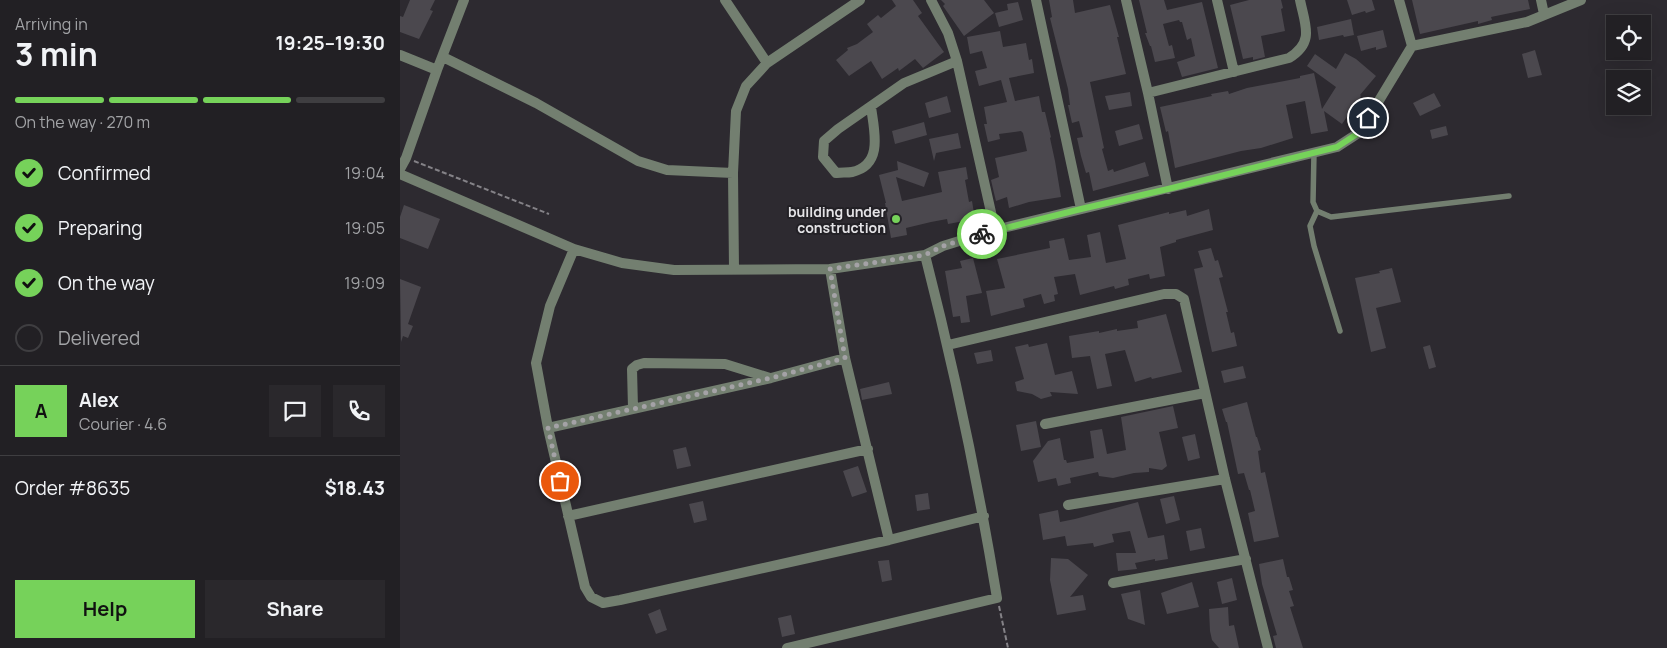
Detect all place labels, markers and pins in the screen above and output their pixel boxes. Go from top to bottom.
pin [1347,97,1389,139]
place label: building under construction [788,202,886,237]
marker: building under construction [890,213,902,225]
pin [539,460,581,502]

